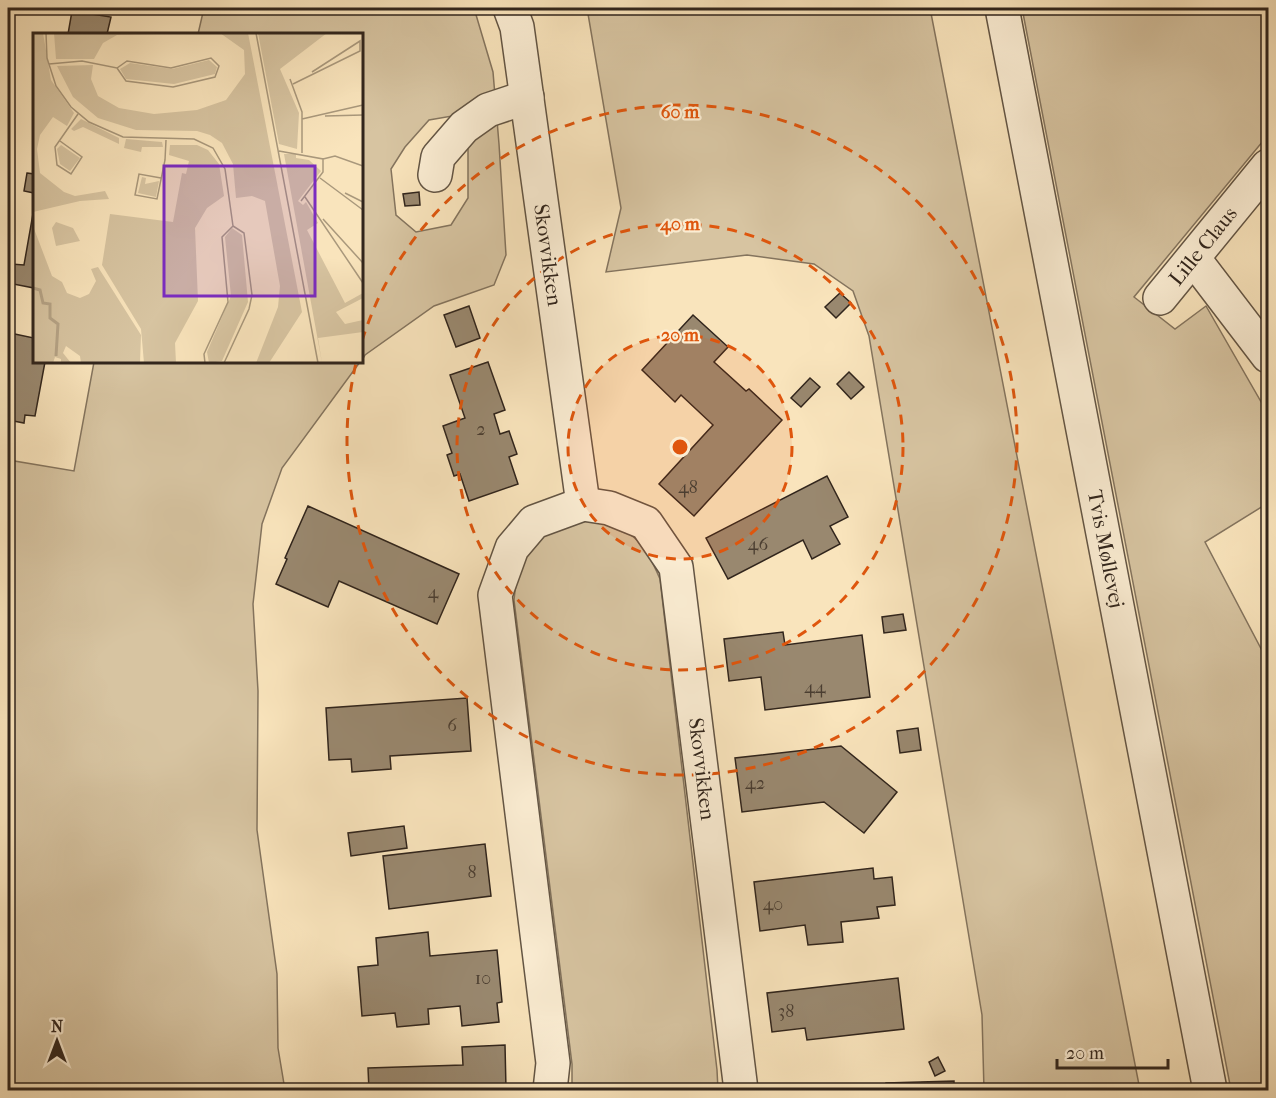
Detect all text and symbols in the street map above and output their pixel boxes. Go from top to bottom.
inset map [33,33,363,363]
text: 60 m [661,102,700,123]
street label: Skovvikken [529,202,567,308]
street label: Lille Claus [1164,202,1242,290]
text: 40 m [659,214,701,235]
text: 20 m [661,325,700,346]
house number: 2 [476,419,486,440]
centre of rings [670,437,690,457]
house number: 48 [678,477,698,498]
street label: Tvis Møllevej [1083,488,1129,610]
house number: 46 [748,534,768,555]
house number: 4 [428,582,439,603]
house number: 44 [804,677,826,698]
house number: 6 [447,715,457,736]
street label: Skovvikken [684,717,720,821]
house number: 42 [745,773,765,794]
house number: 8 [467,862,477,883]
house number: 40 [763,894,783,915]
house number: 10 [475,968,491,989]
house number: 38 [778,1001,794,1022]
north arrow [27,1011,87,1071]
text: N [51,1017,64,1036]
scale bar [1057,1032,1168,1070]
text: 20 m [1066,1043,1104,1064]

